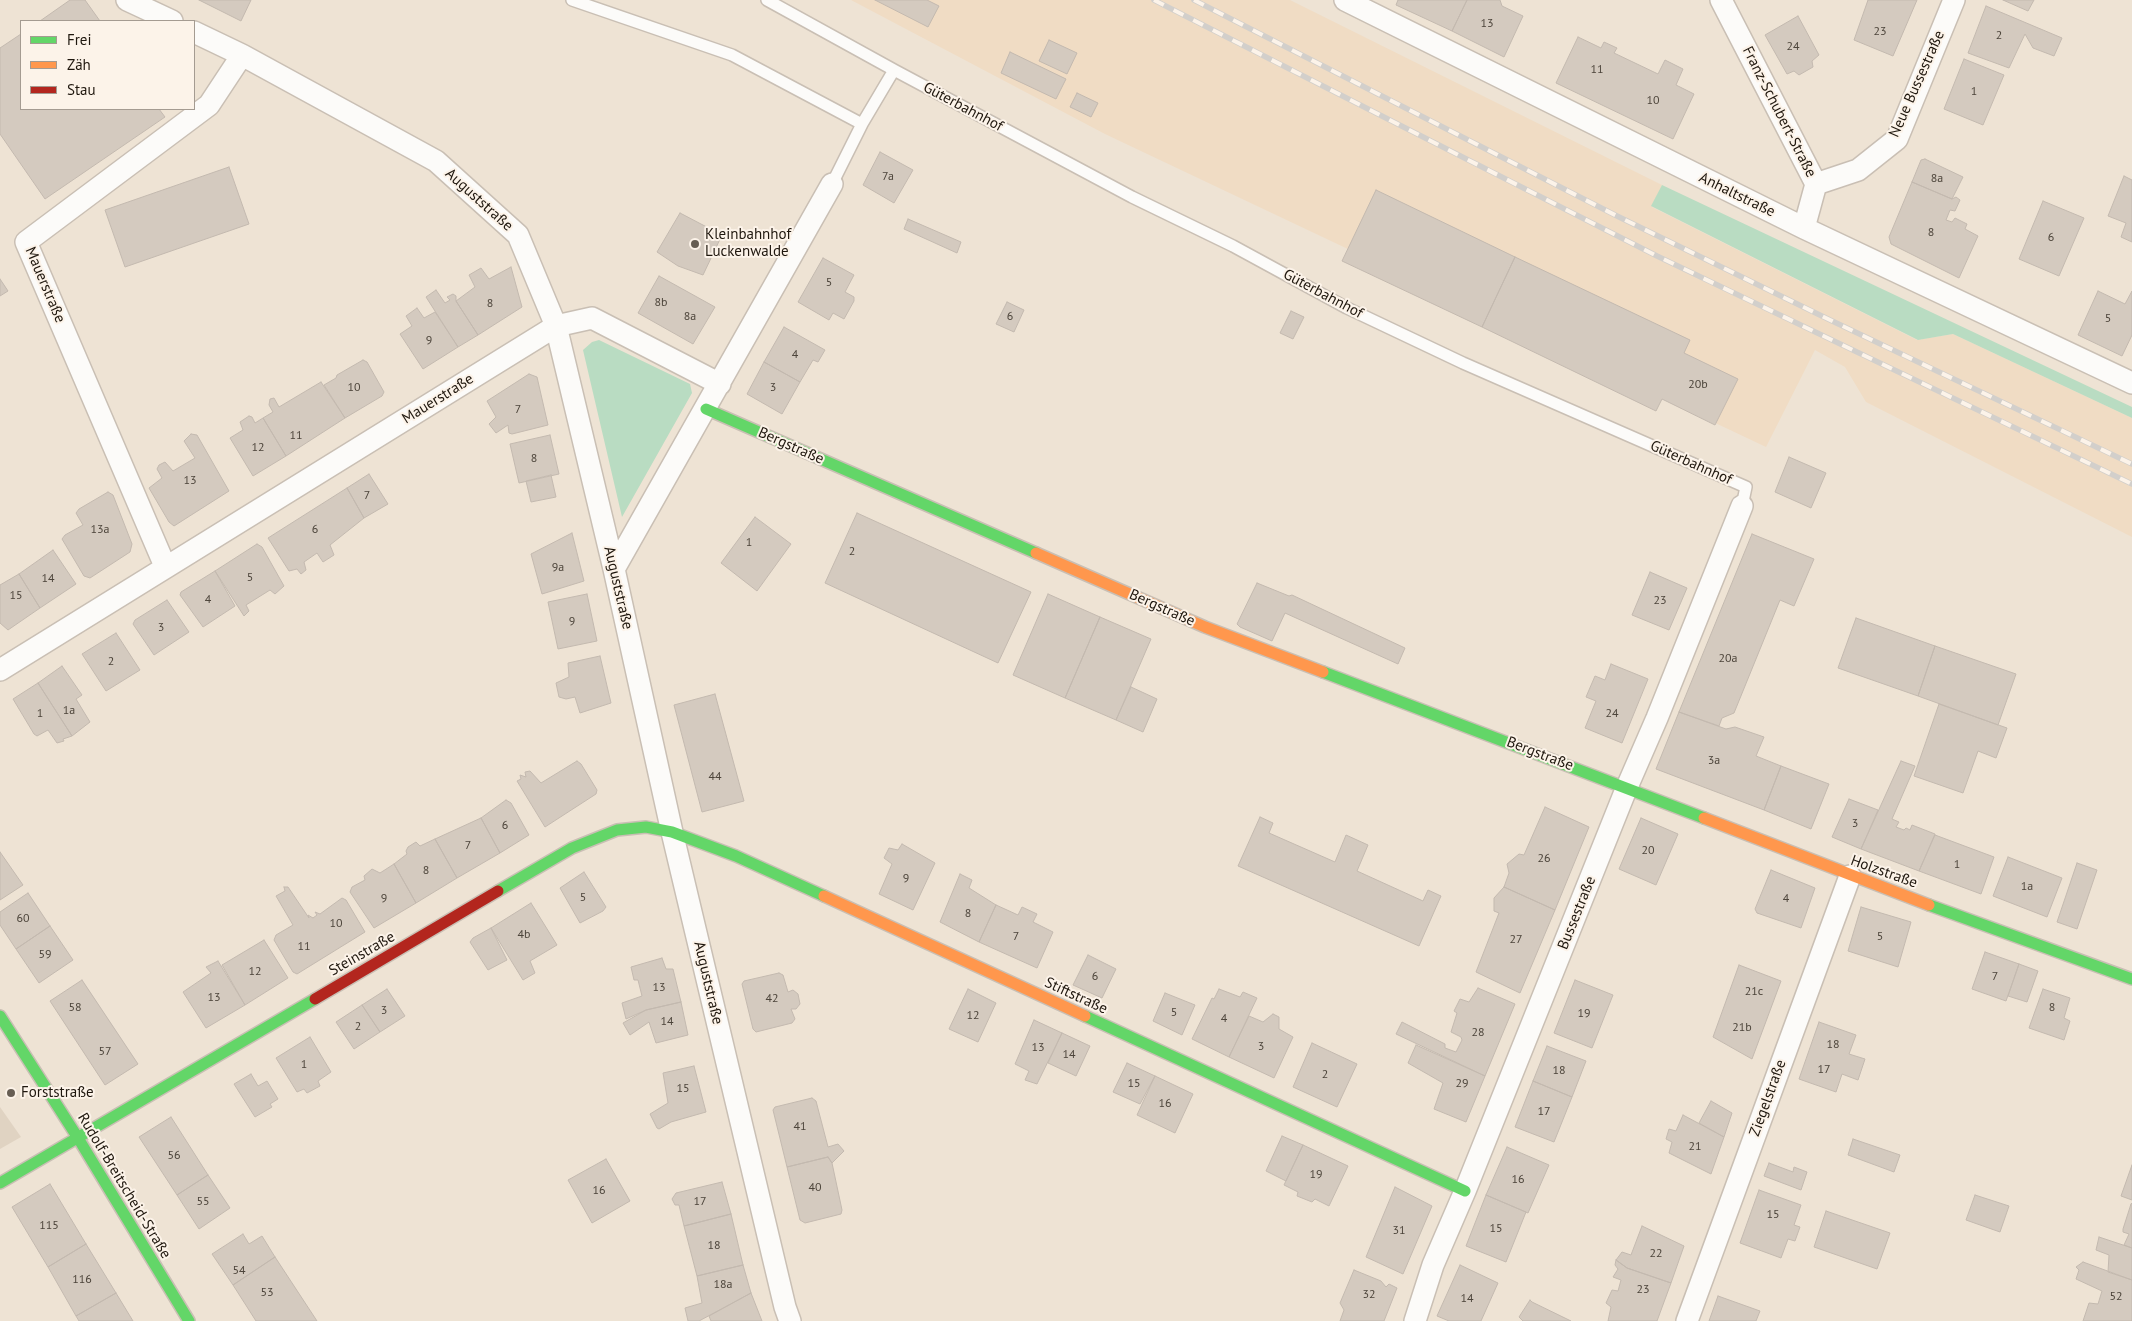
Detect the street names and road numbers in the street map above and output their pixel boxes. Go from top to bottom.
street label: Neue Bussestraße [1885,28,1949,140]
street label: Franz-Schubert-Straße [1738,44,1820,180]
street label: Güterbahnhof [920,78,1006,136]
street label: Auguststraße [441,165,517,235]
street label: Anhaltstraße [1696,169,1778,221]
street label: Mauerstraße [21,244,69,326]
street label: Güterbahnhof [1280,265,1366,323]
street label: Mauerstraße [399,370,477,428]
street label: Bergstraße [755,424,827,468]
street label: Güterbahnhof [1647,437,1735,489]
street label: Auguststraße [600,545,636,631]
street label: Bergstraße [1126,586,1198,630]
street label: Bergstraße [1504,733,1576,775]
street label: Holzstraße [1848,852,1920,892]
street label: Bussestraße [1554,874,1600,952]
street label: Steinstraße [326,928,398,980]
street label: Auguststraße [690,940,726,1026]
street label: Stiftstraße [1042,974,1110,1018]
street label: Ziegelstraße [1746,1057,1790,1139]
street label: Rudolf-Breitscheid-Straße [73,1110,175,1262]

